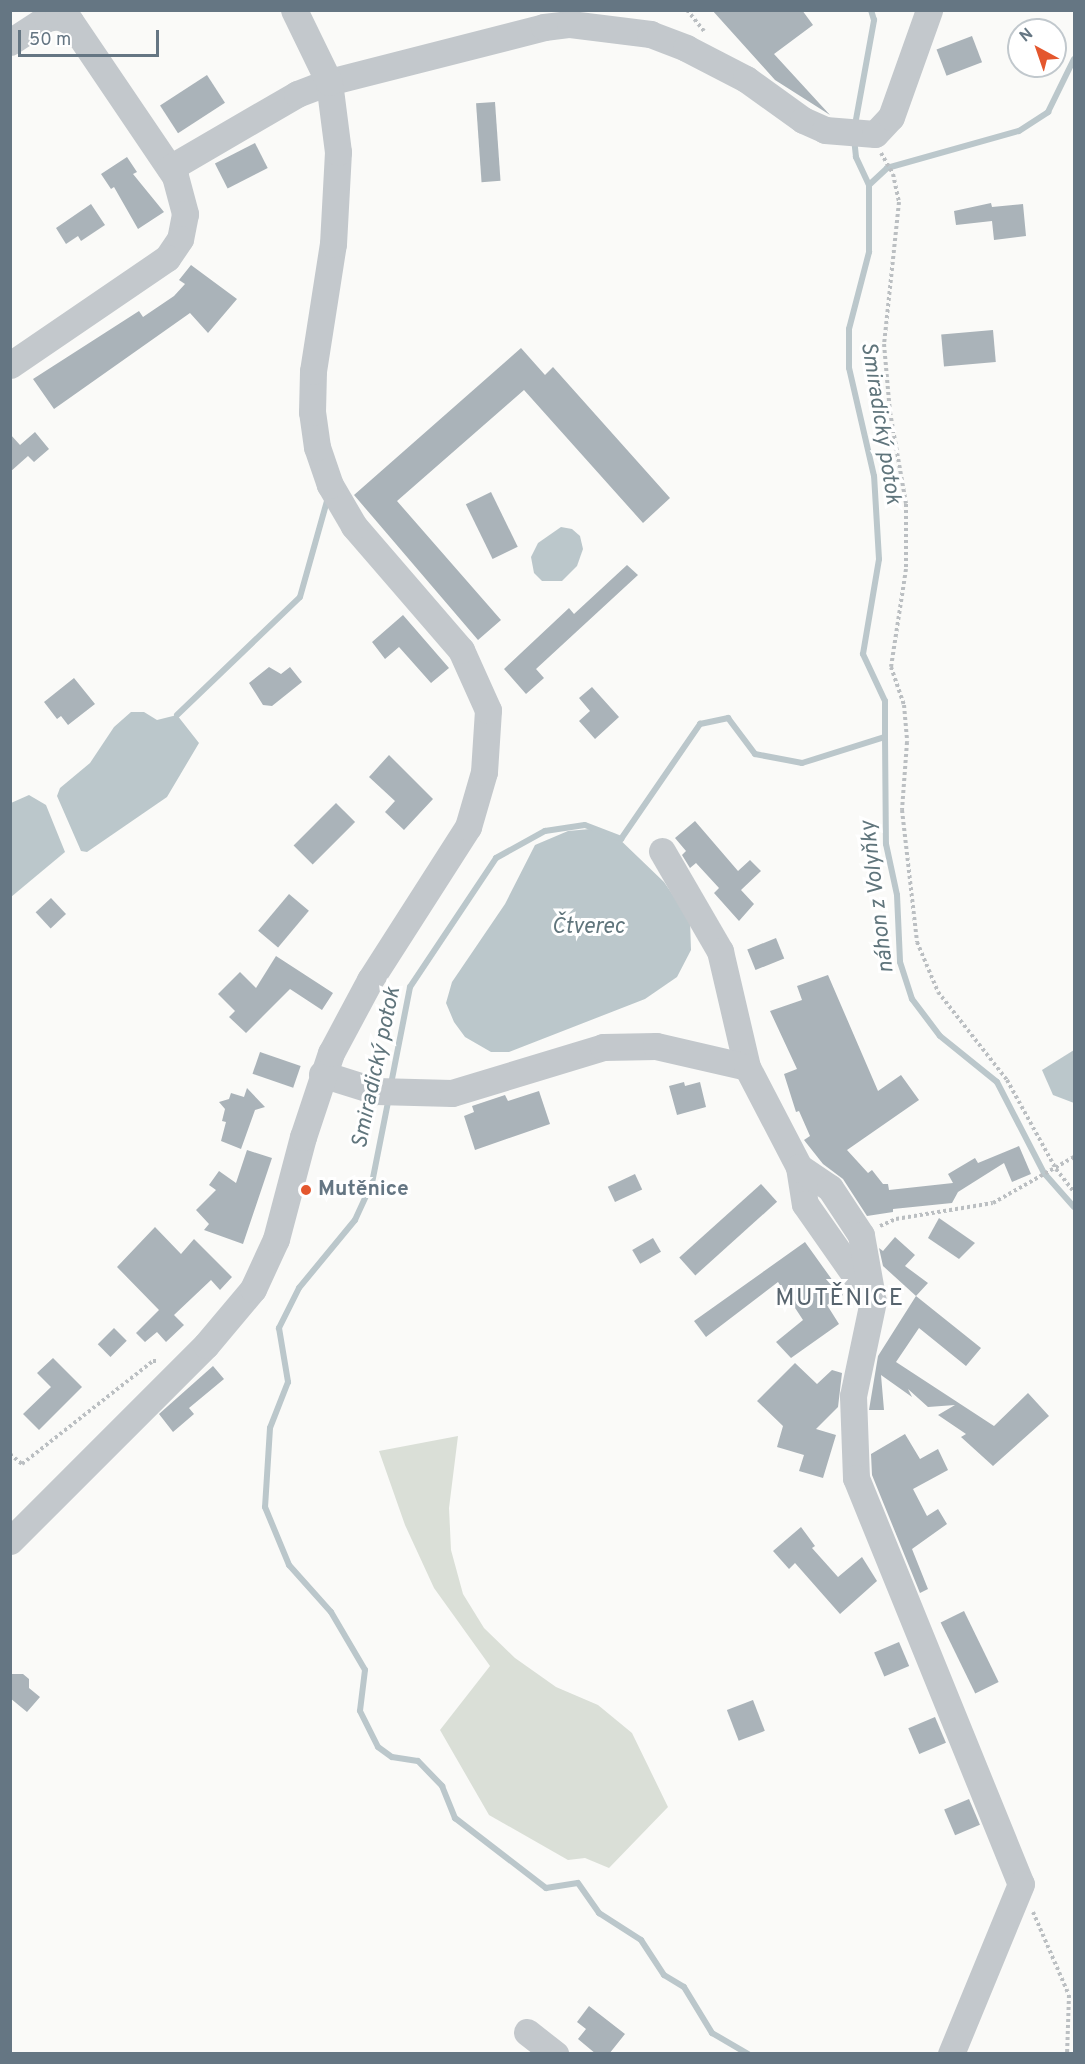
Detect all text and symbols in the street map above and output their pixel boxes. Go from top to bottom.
scale bar [21,18,162,56]
north arrow [1007,18,1067,78]
text: N [1016,24,1038,47]
text: 50 m [29,29,71,52]
water label: Smiradický potok [854,340,906,506]
water label: náhon z Volyňky [855,819,901,975]
water label: Čtverec [552,915,624,941]
water label: Smiradický potok [347,985,407,1151]
place label: Mutěnice [318,1177,409,1203]
marker: Mutěnice [299,1183,313,1197]
district label: MUTĚNICE [775,1286,905,1314]

